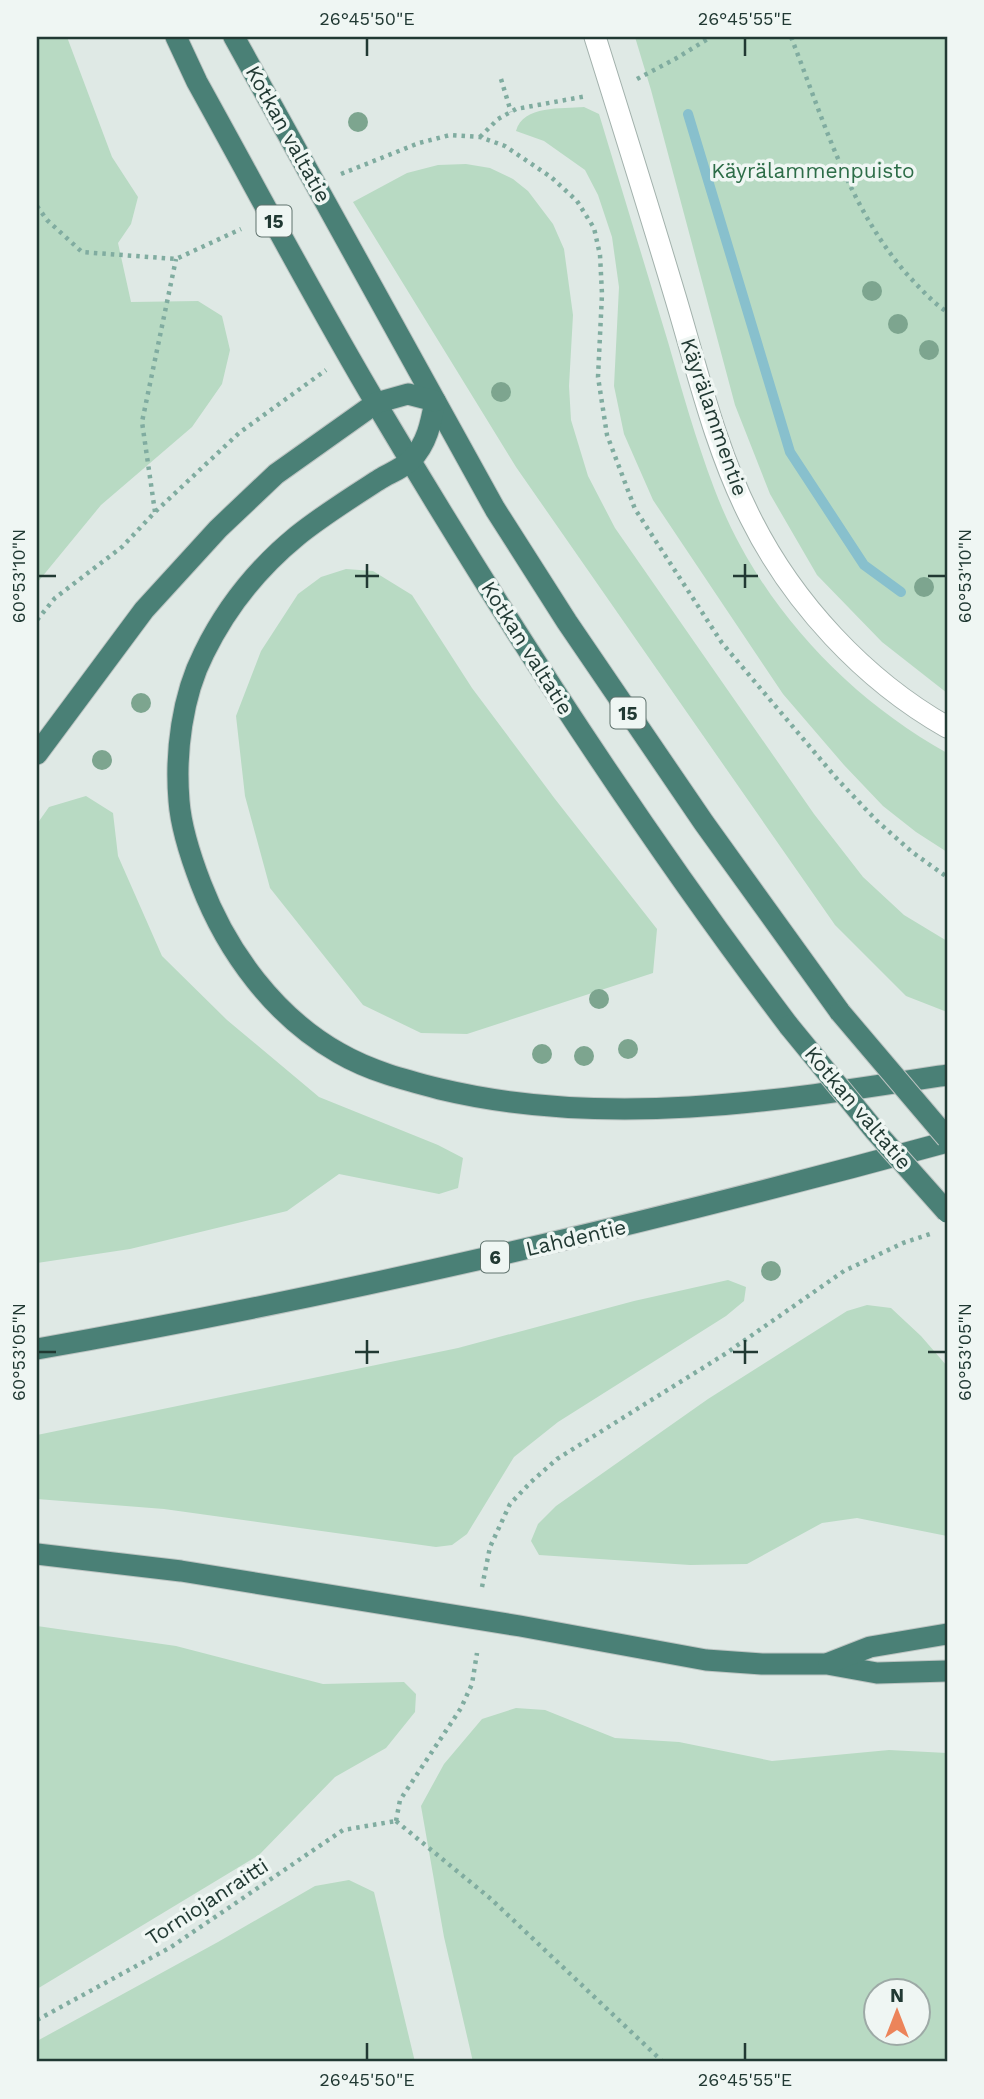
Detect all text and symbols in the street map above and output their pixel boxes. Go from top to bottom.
text: 26°45'50"E [319,8,415,29]
text: 26°45'55"E [698,8,792,29]
street label: Kotkan valtatie [241,61,336,207]
park label: Käyrälammenpuisto [711,158,915,183]
road number: 15 [256,206,292,236]
street label: Käyrälammentie [676,334,753,499]
text: 60°53'10"N [8,529,29,623]
text: 60°53'10"N [954,529,975,623]
street label: Kotkan valtatie [476,576,578,719]
road number: 15 [610,698,646,728]
street label: Kotkan valtatie [800,1041,917,1174]
street label: Lahdentie [523,1214,628,1261]
road number: 6 [481,1242,509,1273]
text: 60°53'05"N [8,1303,29,1401]
text: 60°53'05"N [954,1303,975,1401]
street label: Torniojanraitti [141,1853,273,1950]
north arrow [862,1976,932,2046]
text: N [890,1984,904,2007]
text: 26°45'50"E [319,2069,415,2090]
text: 26°45'55"E [698,2069,792,2090]

